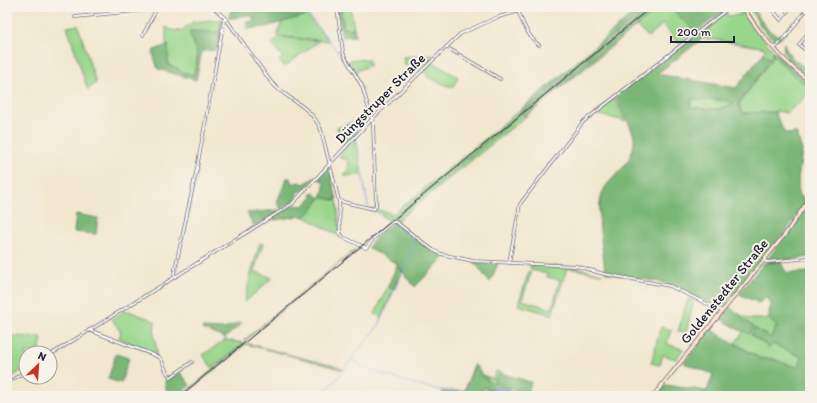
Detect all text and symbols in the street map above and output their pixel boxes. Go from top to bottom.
scale bar [671,18,734,44]
text: 200 m [677,25,711,39]
street label: Düngstruper Straße [332,49,429,147]
street label: Goldenstedter Straße [677,235,772,347]
north arrow [18,345,58,385]
text: N [36,349,48,364]

